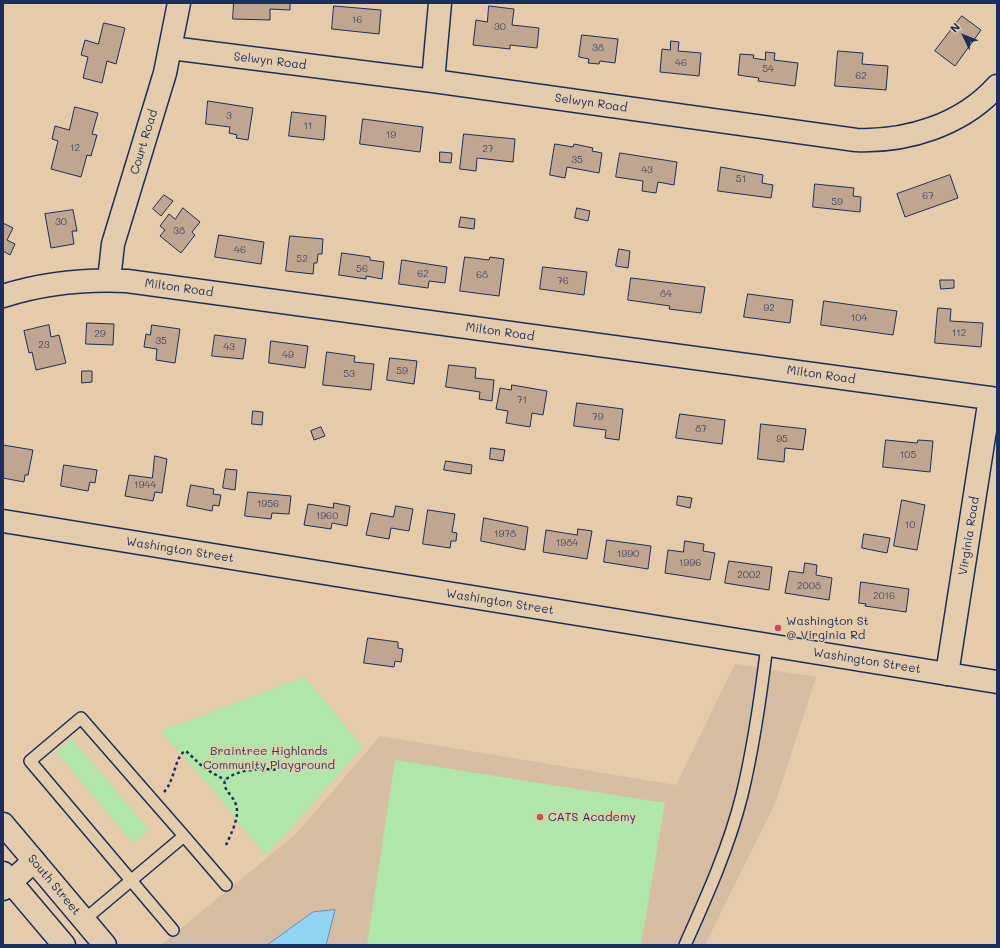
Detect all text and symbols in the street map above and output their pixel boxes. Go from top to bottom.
house number: 16 [352,14,362,26]
north arrow [944,16,984,56]
text: N [947,19,963,36]
house number: 30 [494,21,506,33]
house number: 38 [592,42,604,54]
street label: Selwyn Road [233,49,307,73]
house number: 46 [675,57,687,69]
house number: 54 [762,63,774,75]
house number: 62 [855,70,867,82]
street label: Selwyn Road [554,91,628,115]
street label: Court Road [127,108,161,176]
house number: 3 [226,110,232,122]
house number: 11 [304,120,312,132]
house number: 19 [386,129,396,141]
house number: 12 [70,142,80,154]
house number: 27 [482,143,494,155]
house number: 35 [571,154,583,166]
house number: 43 [641,164,653,176]
house number: 51 [736,173,746,185]
house number: 67 [922,190,934,202]
house number: 59 [831,196,843,208]
house number: 30 [55,216,67,228]
house number: 38 [173,225,185,237]
house number: 46 [234,244,246,256]
house number: 52 [296,253,308,265]
house number: 56 [356,263,368,275]
house number: 62 [417,268,429,280]
house number: 68 [476,269,488,281]
house number: 76 [557,275,569,287]
street label: Milton Road [144,276,214,300]
house number: 84 [660,288,672,300]
house number: 92 [763,302,775,314]
house number: 104 [851,312,867,324]
street label: Milton Road [465,320,535,344]
house number: 112 [952,327,966,339]
house number: 29 [94,328,106,340]
house number: 35 [155,335,167,347]
house number: 23 [38,339,50,351]
house number: 43 [223,341,235,353]
house number: 49 [282,349,294,361]
street label: Milton Road [786,363,856,387]
house number: 59 [396,365,408,377]
house number: 53 [343,368,355,380]
house number: 71 [517,394,527,406]
house number: 79 [592,411,604,423]
house number: 87 [695,423,707,435]
house number: 95 [776,433,788,445]
house number: 105 [900,449,916,461]
house number: 1944 [134,479,156,491]
street label: Virginia Road [956,496,982,576]
house number: 1956 [257,498,279,510]
house number: 1960 [316,510,338,522]
house number: 10 [905,519,915,531]
house number: 1978 [494,528,516,540]
street label: Washington Street [125,534,235,566]
house number: 1984 [556,537,578,549]
house number: 1990 [617,548,639,560]
house number: 1996 [679,557,701,569]
house number: 2002 [737,569,761,581]
house number: 2008 [797,580,821,592]
street label: Washington Street [445,586,555,618]
house number: 2016 [873,590,895,602]
place label: Washington St @ Virginia Rd [786,614,869,642]
marker: Washington St @ Virginia Rd [773,623,783,633]
street label: Washington Street [812,645,922,677]
park label: Braintree Highlands Community Playground [203,744,335,772]
place label: CATS Academy [548,810,636,824]
marker: CATS Academy [535,812,545,822]
street label: South Street [25,852,83,918]

